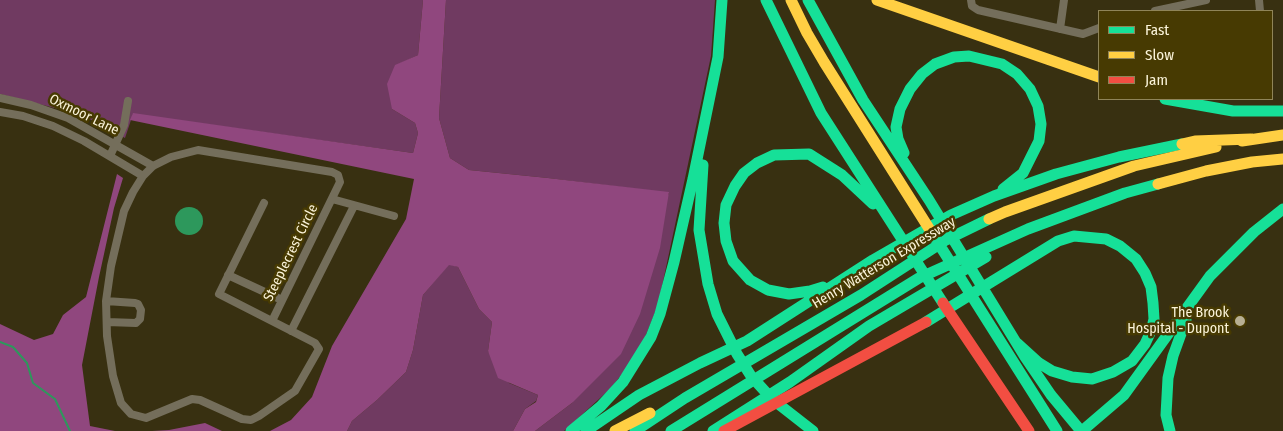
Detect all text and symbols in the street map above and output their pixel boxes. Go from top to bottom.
legend [1098,10,1273,100]
text: Fast [1145,21,1169,39]
text: Slow [1145,46,1174,64]
text: Jam [1145,71,1168,89]
street label: Oxmoor Lane [46,91,122,139]
street label: Steeplecrest Circle [260,202,322,304]
street label: Henry Watterson Expressway [809,214,959,312]
place label: The Brook Hospital - Dupont [1127,305,1229,338]
marker: The Brook Hospital - Dupont [1233,314,1247,328]

